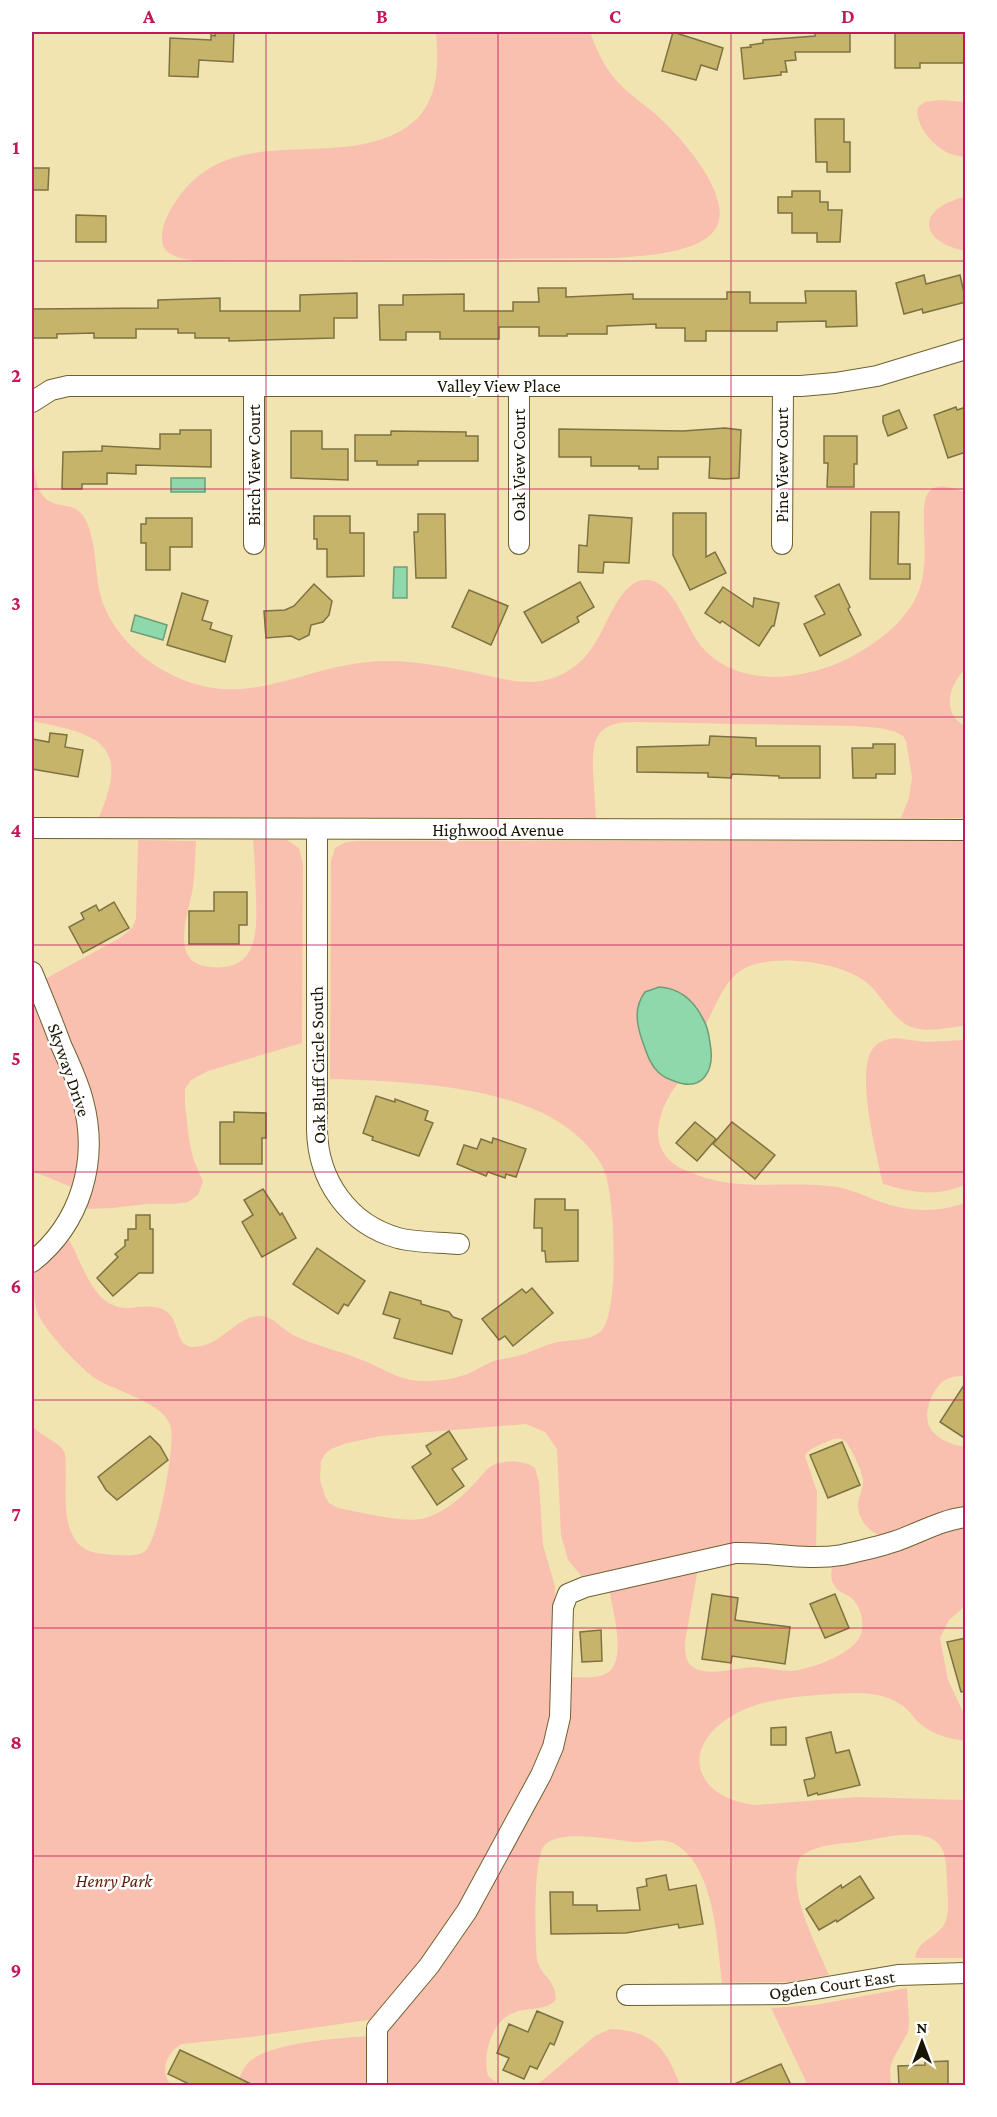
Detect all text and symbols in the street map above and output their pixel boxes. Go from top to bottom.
text: A [142,5,156,27]
text: B [376,5,388,27]
text: C [609,5,621,27]
text: D [841,5,855,27]
text: 1 [12,136,20,158]
text: 2 [11,364,21,386]
street label: Valley View Place [437,376,561,396]
street label: Birch View Court [244,403,264,526]
street label: Pine View Court [772,406,792,523]
street label: Oak View Court [509,408,529,521]
text: 3 [11,592,21,614]
text: 4 [11,819,22,841]
street label: Highwood Avenue [432,820,564,840]
street label: Oak Bluff Circle South [307,986,329,1144]
street label: Skyway Drive [44,1021,94,1119]
text: 5 [11,1047,21,1069]
text: 6 [11,1275,21,1297]
text: 7 [11,1503,21,1525]
text: 8 [10,1731,22,1753]
park label: Henry Park [76,1871,153,1891]
text: 9 [11,1959,21,1981]
street label: Ogden Court East [768,1966,897,2004]
north arrow [892,2012,952,2072]
text: N [917,2019,928,2036]

